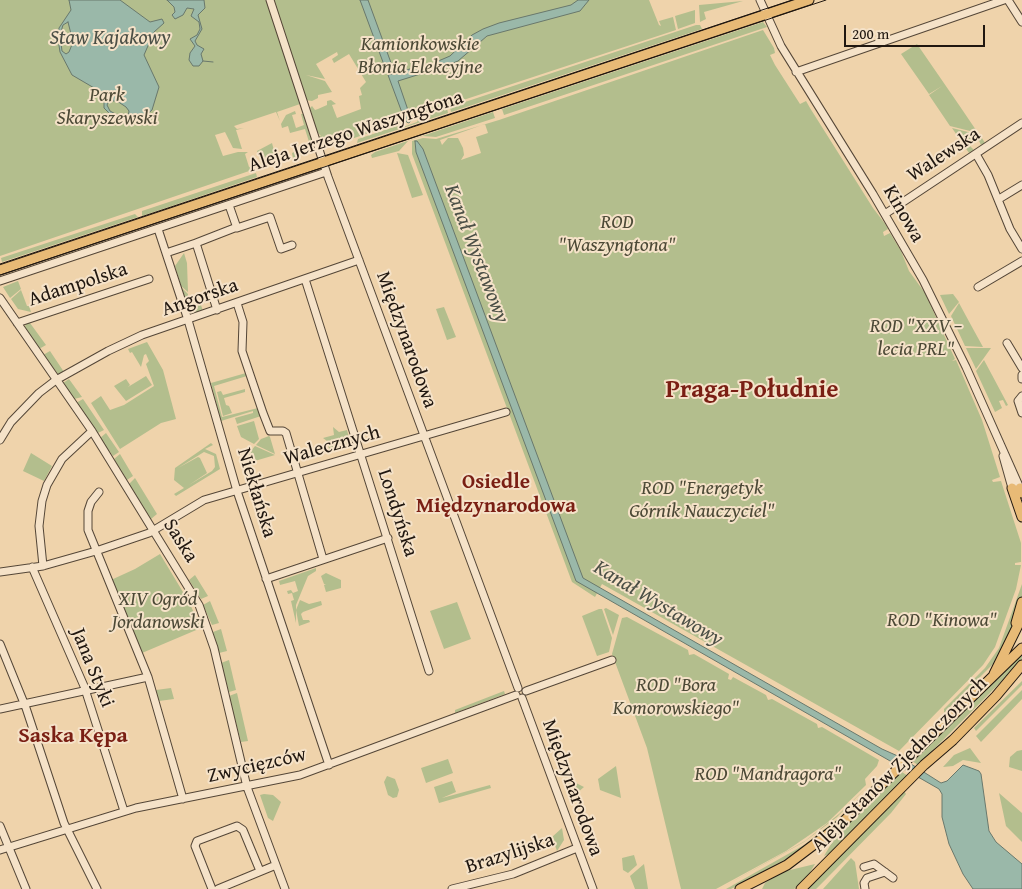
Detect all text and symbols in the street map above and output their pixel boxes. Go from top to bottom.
scale bar [847,15,988,47]
text: 200 m [852,23,889,44]
water label: Staw Kajakowy [49,26,171,52]
park label: Kamionkowskie Błonia Elekcyjne [358,33,482,80]
park label: Park Skaryszewski [56,84,158,131]
street label: Aleja Jerzego Waszyngtona [246,86,466,178]
street label: Walewska [903,122,985,188]
water label: Kanał Wystawowy [438,181,514,327]
street label: Kinowa [877,181,929,247]
park label: ROD "Waszyngtona" [558,211,676,258]
street label: Adampolska [25,258,131,312]
street label: Międzynarodowa [370,268,442,412]
street label: Angorska [159,274,241,322]
park label: ROD "XXV – lecia PRL" [870,315,962,362]
district label: Praga-Południe [665,376,839,406]
street label: Walecznych [281,421,383,471]
street label: Niekłańska [231,445,281,541]
street label: Londyńska [372,466,422,560]
district label: Osiedle Międzynarodowa [416,470,576,520]
park label: ROD "Energetyk Górnik Nauczyciel" [629,477,775,524]
street label: Saska [157,515,203,567]
water label: Kanał Wystawowy [589,556,727,652]
park label: XIV Ogród Jordanowski [111,588,205,635]
park label: ROD "Kinowa" [887,609,997,633]
street label: Jana Styki [65,625,119,711]
street label: Aleja Stanów Zjednoczonych [807,672,993,858]
park label: ROD "Bora Komorowskiego" [613,674,739,721]
street label: Międzynarodowa [536,716,608,860]
district label: Saska Kępa [18,723,128,749]
street label: Zwycięzców [205,743,309,789]
park label: ROD "Mandragora" [695,763,841,787]
street label: Brazylijska [463,828,557,880]

